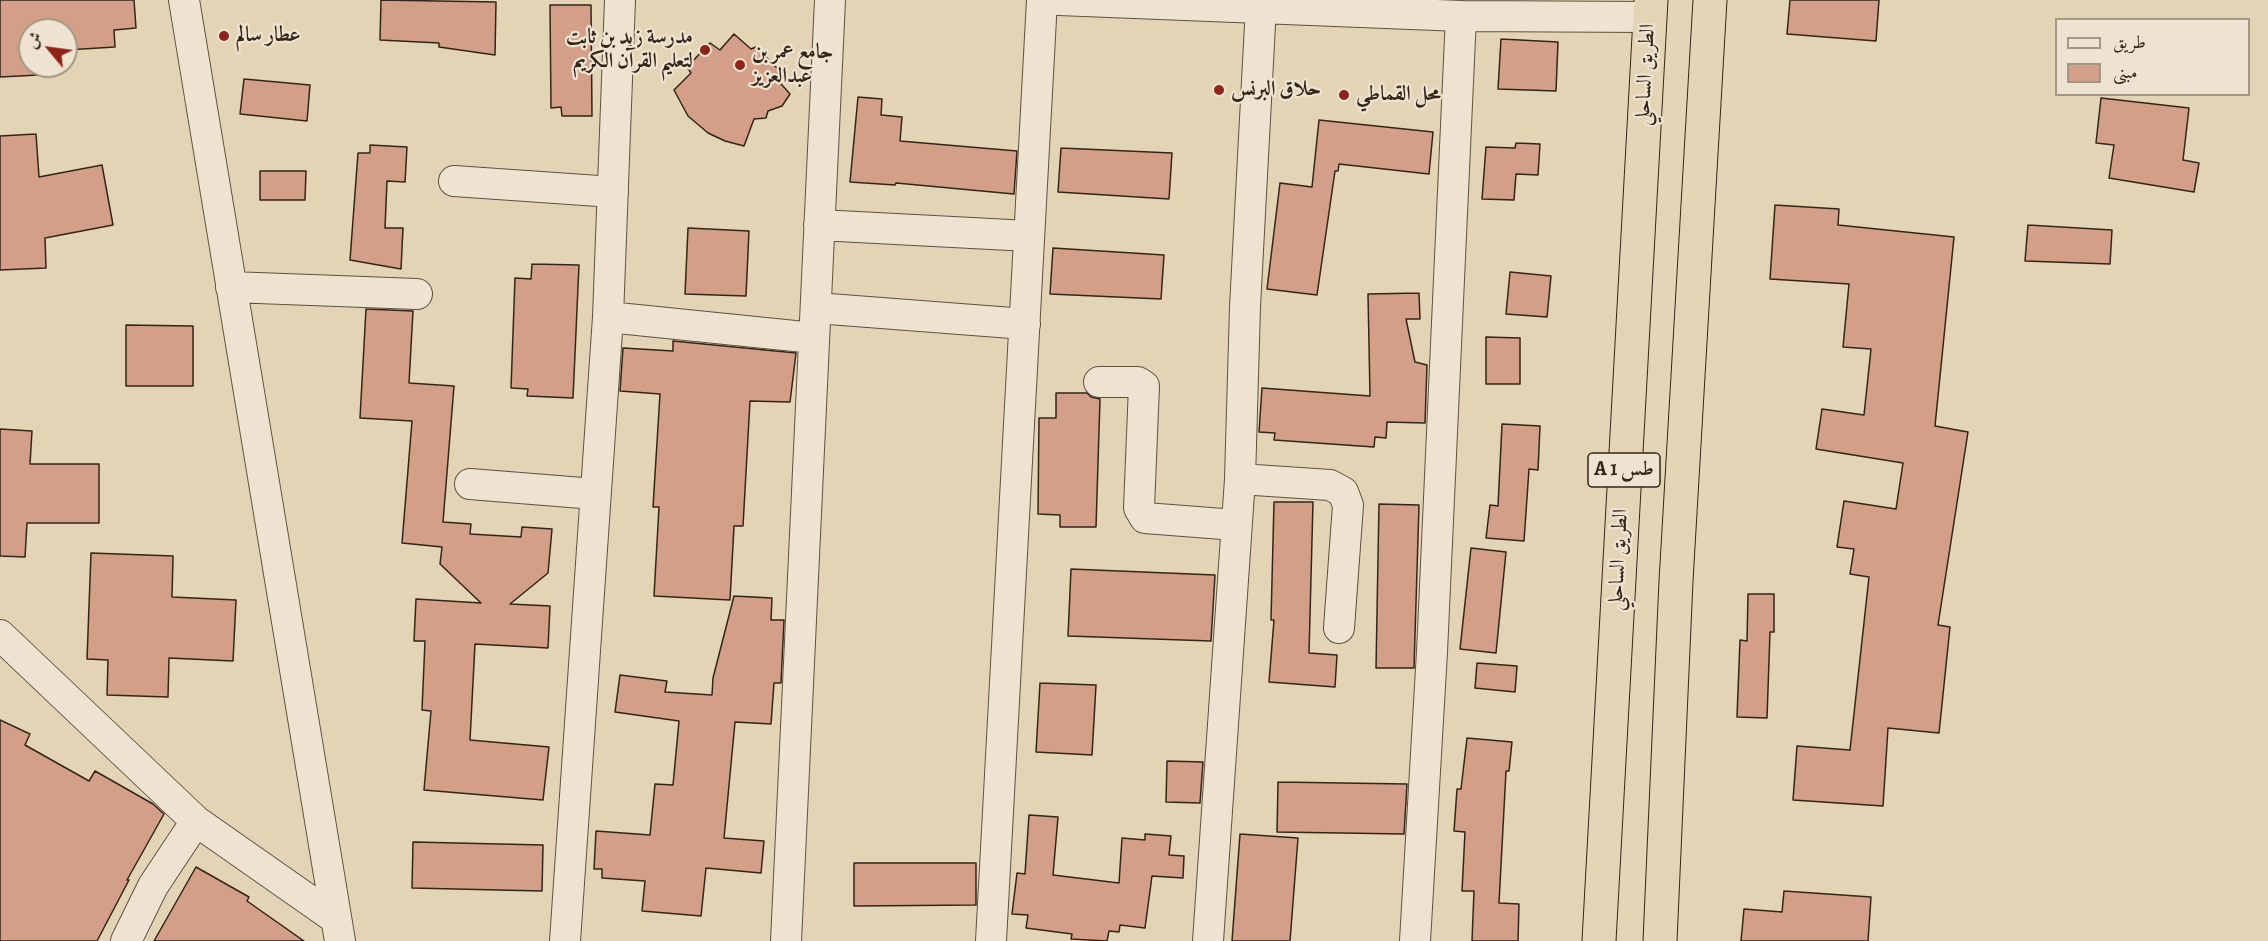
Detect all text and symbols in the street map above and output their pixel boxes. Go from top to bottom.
north arrow [18,18,78,78]
legend [2055,18,2250,96]
place label: عطار سالم [236,23,300,49]
street label: الطريق الساحلي [1631,23,1661,127]
place label: مدرسة زيد بن ثابت لتعليم القرآن الكريم [566,25,693,75]
text: ش [21,28,47,53]
marker: عطار سالم [217,29,231,43]
text: طريق [2113,30,2146,54]
place label: جامع عمر بن عبدالعزيز [752,40,833,90]
marker: مدرسة زيد بن ثابت لتعليم القرآن الكريم [698,43,712,57]
marker: جامع عمر بن عبدالعزيز [733,58,747,72]
text: مبنى [2113,60,2138,84]
place label: حلاق البرنس [1231,77,1321,103]
place label: محل القماطي [1356,82,1441,108]
marker: حلاق البرنس [1212,83,1226,97]
marker: محل القماطي [1337,88,1351,102]
road number: A 1 طس [1588,453,1660,487]
street label: الطريق الساحلي [1604,508,1634,612]

